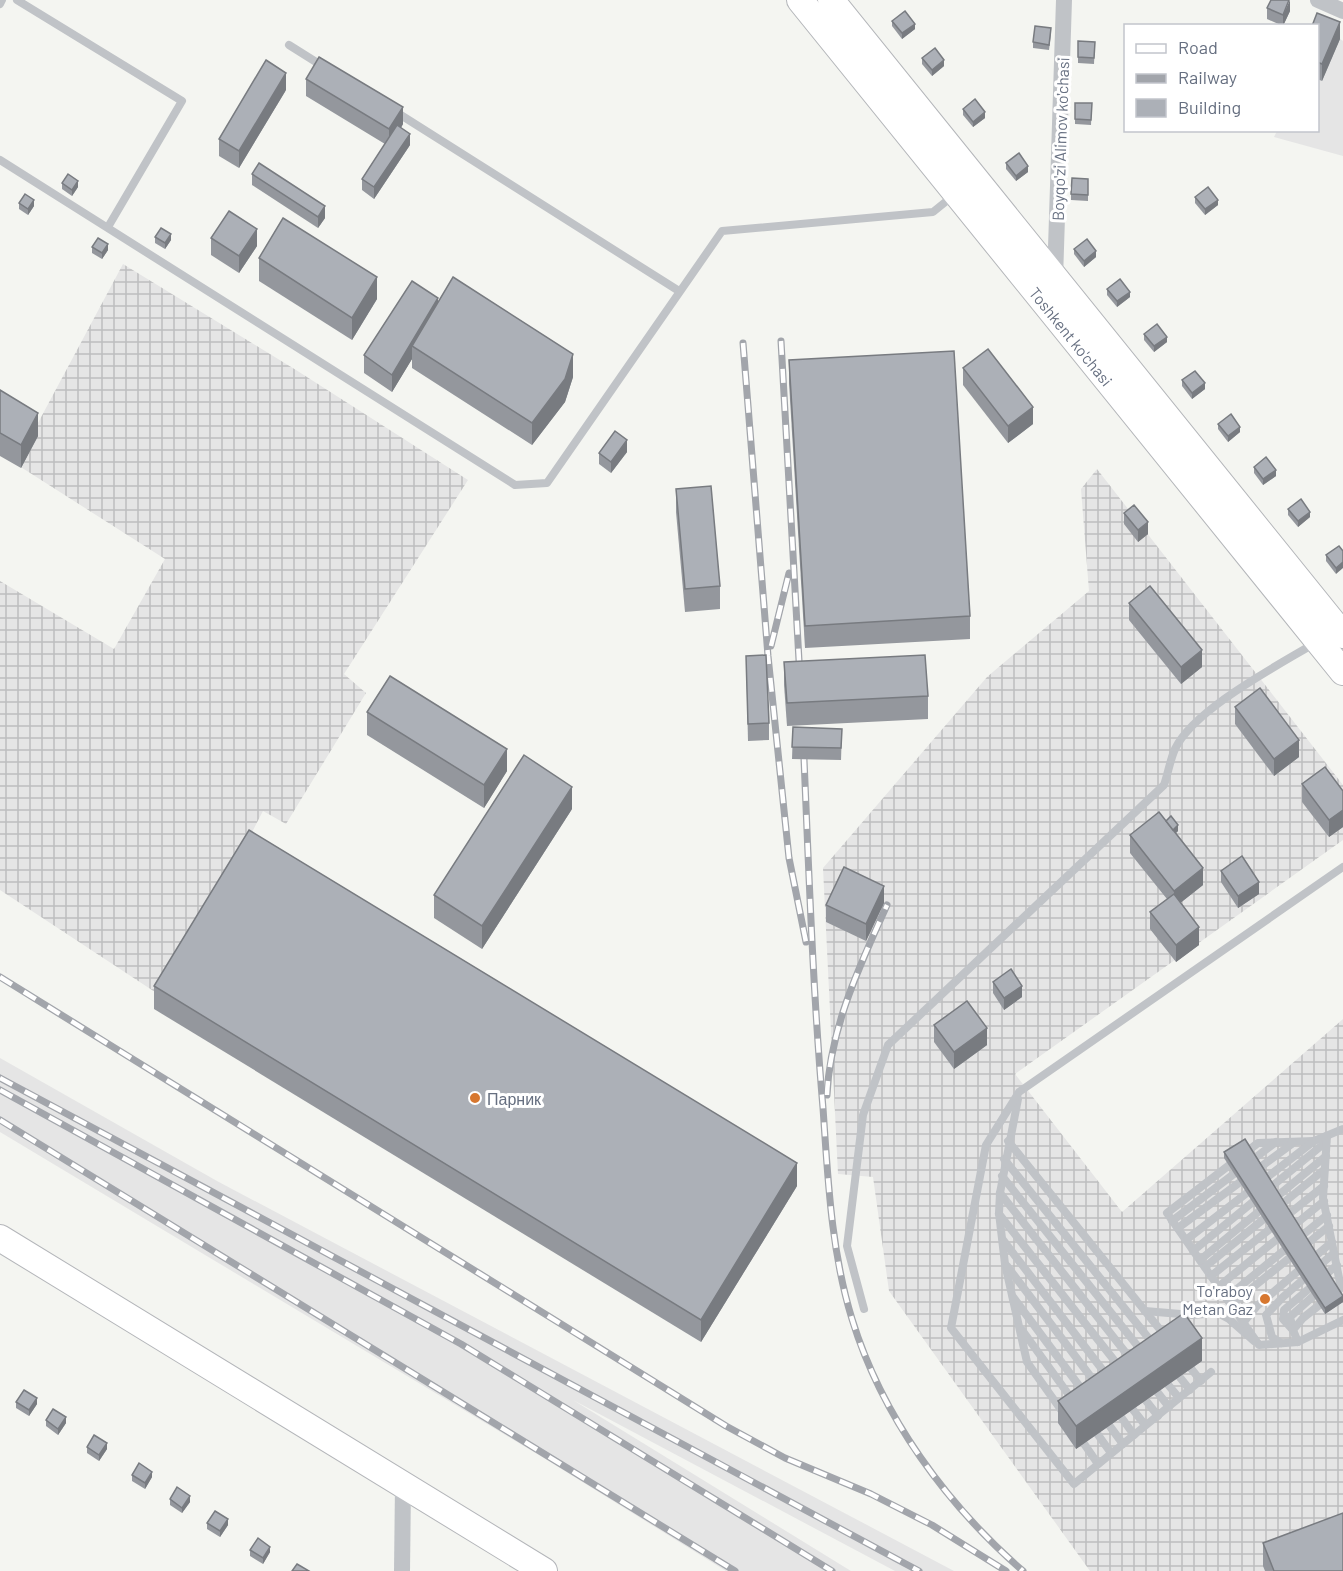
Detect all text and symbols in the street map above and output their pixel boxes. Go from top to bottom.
legend [1124,24,1319,132]
text: Road [1178,36,1218,58]
street label: Boyqo'zi Alimov ko'chasi [1048,57,1072,221]
text: Railway [1178,66,1237,88]
text: Building [1178,96,1241,118]
street label: Toshkent ko'chasi [1026,283,1117,389]
place label: Парник [487,1089,542,1108]
marker: Парник [468,1091,482,1105]
place label: To'raboy Metan Gaz [1182,1281,1254,1318]
marker: To'raboy Metan Gaz [1258,1292,1272,1306]

